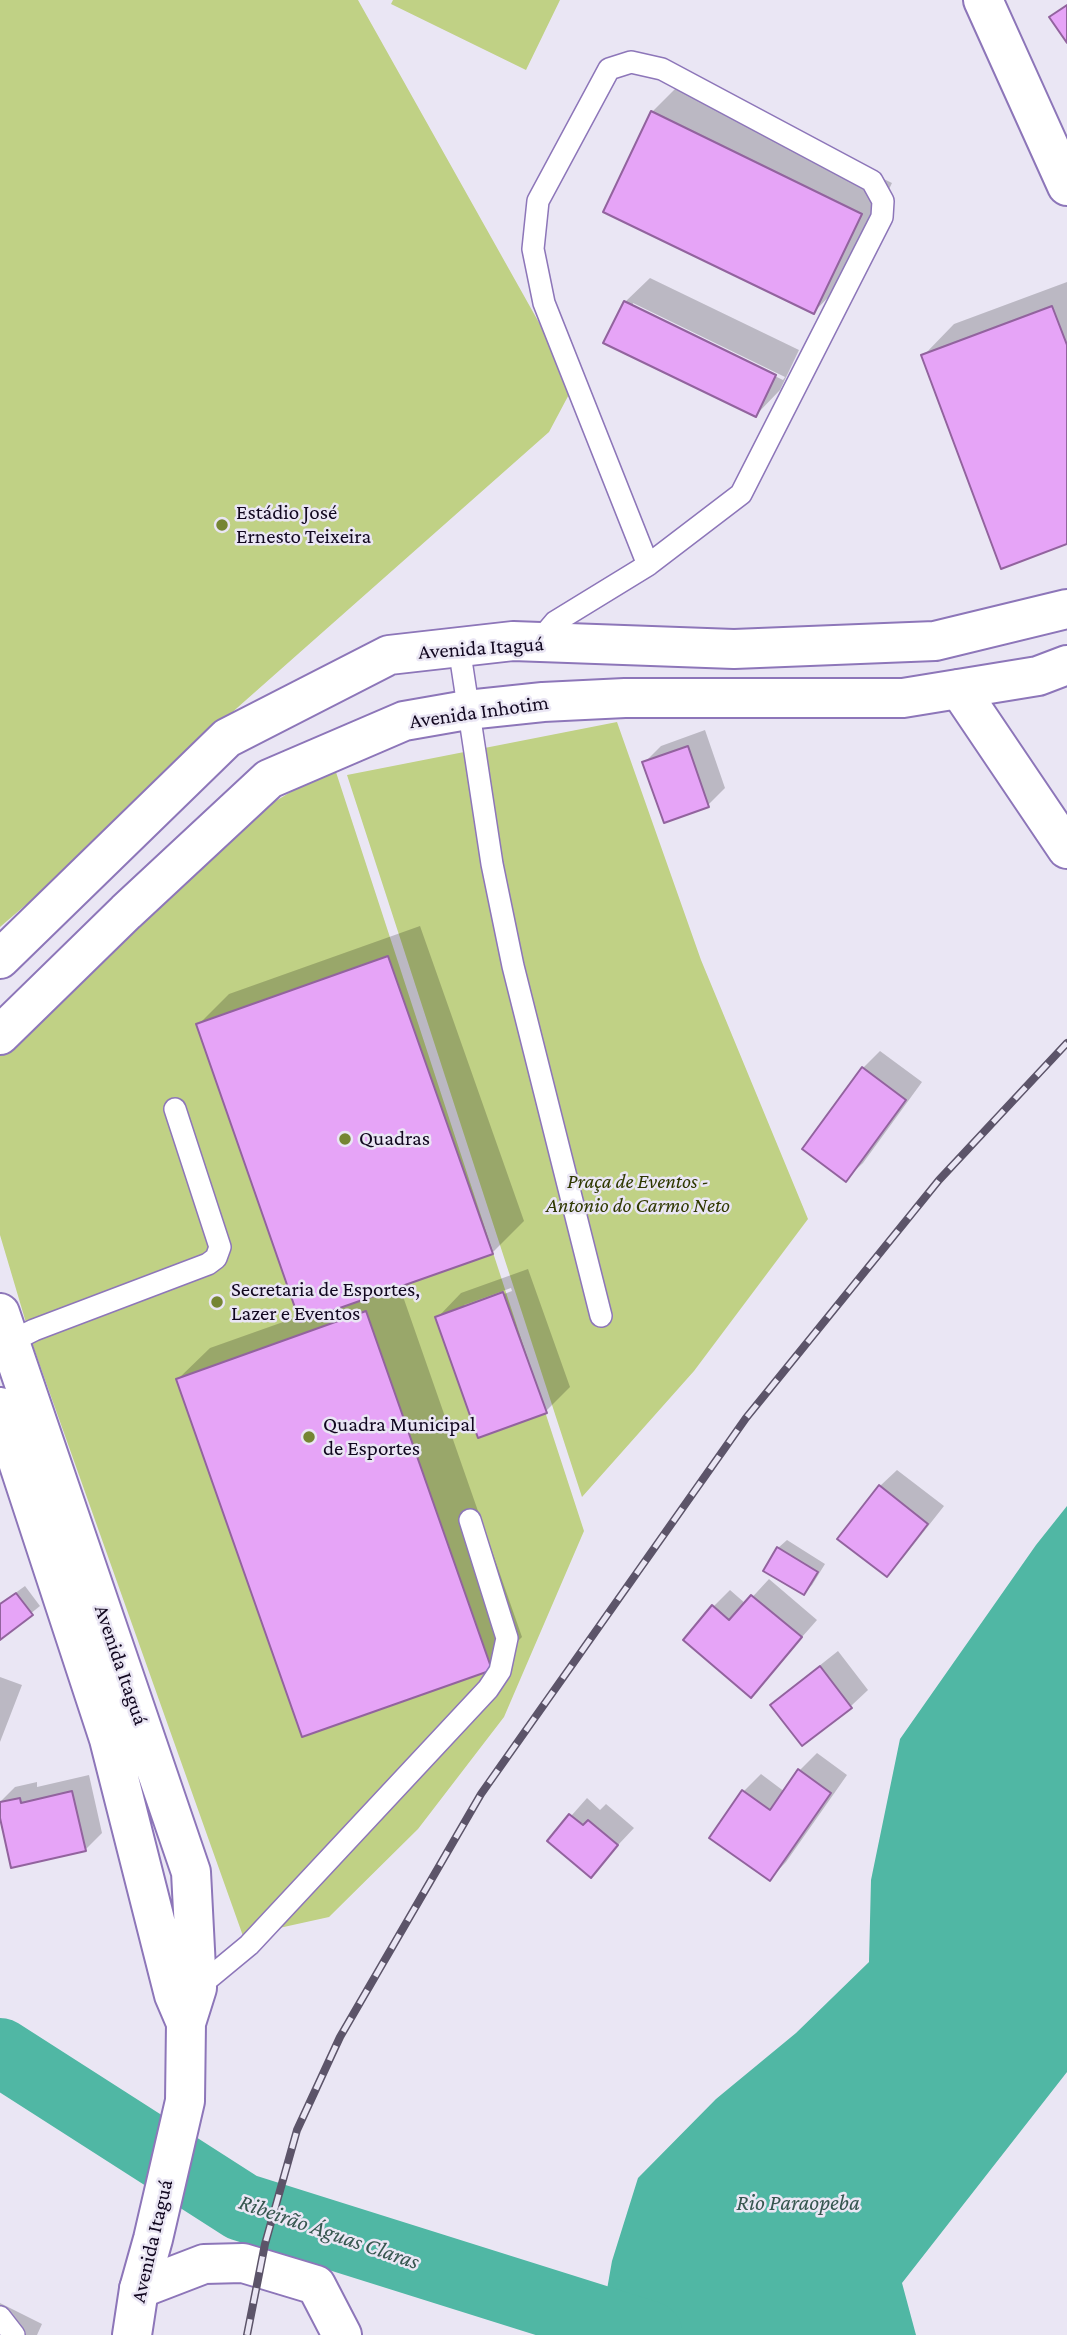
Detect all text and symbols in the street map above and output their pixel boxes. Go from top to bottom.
place label: Estádio José Ernesto Teixeira [236,500,371,550]
marker: Estádio José Ernesto Teixeira [214,517,230,533]
street label: Avenida Itaguá [417,631,545,665]
street label: Avenida Inhotim [408,690,550,734]
place label: Quadras [359,1126,430,1152]
marker: Quadras [337,1131,353,1147]
park label: Praça de Eventos - Antonio do Carmo Neto [546,1169,730,1219]
place label: Secretaria de Esportes, Lazer e Eventos [231,1277,420,1327]
marker: Secretaria de Esportes, Lazer e Eventos [209,1294,225,1310]
place label: Quadra Municipal de Esportes [323,1412,475,1462]
marker: Quadra Municipal de Esportes [301,1429,317,1445]
street label: Avenida Itaguá [89,1602,153,1728]
street label: Avenida Itaguá [126,2177,178,2305]
water label: Ribeirão Águas Claras [235,2188,423,2276]
water label: Rio Paraopeba [736,2189,860,2217]

